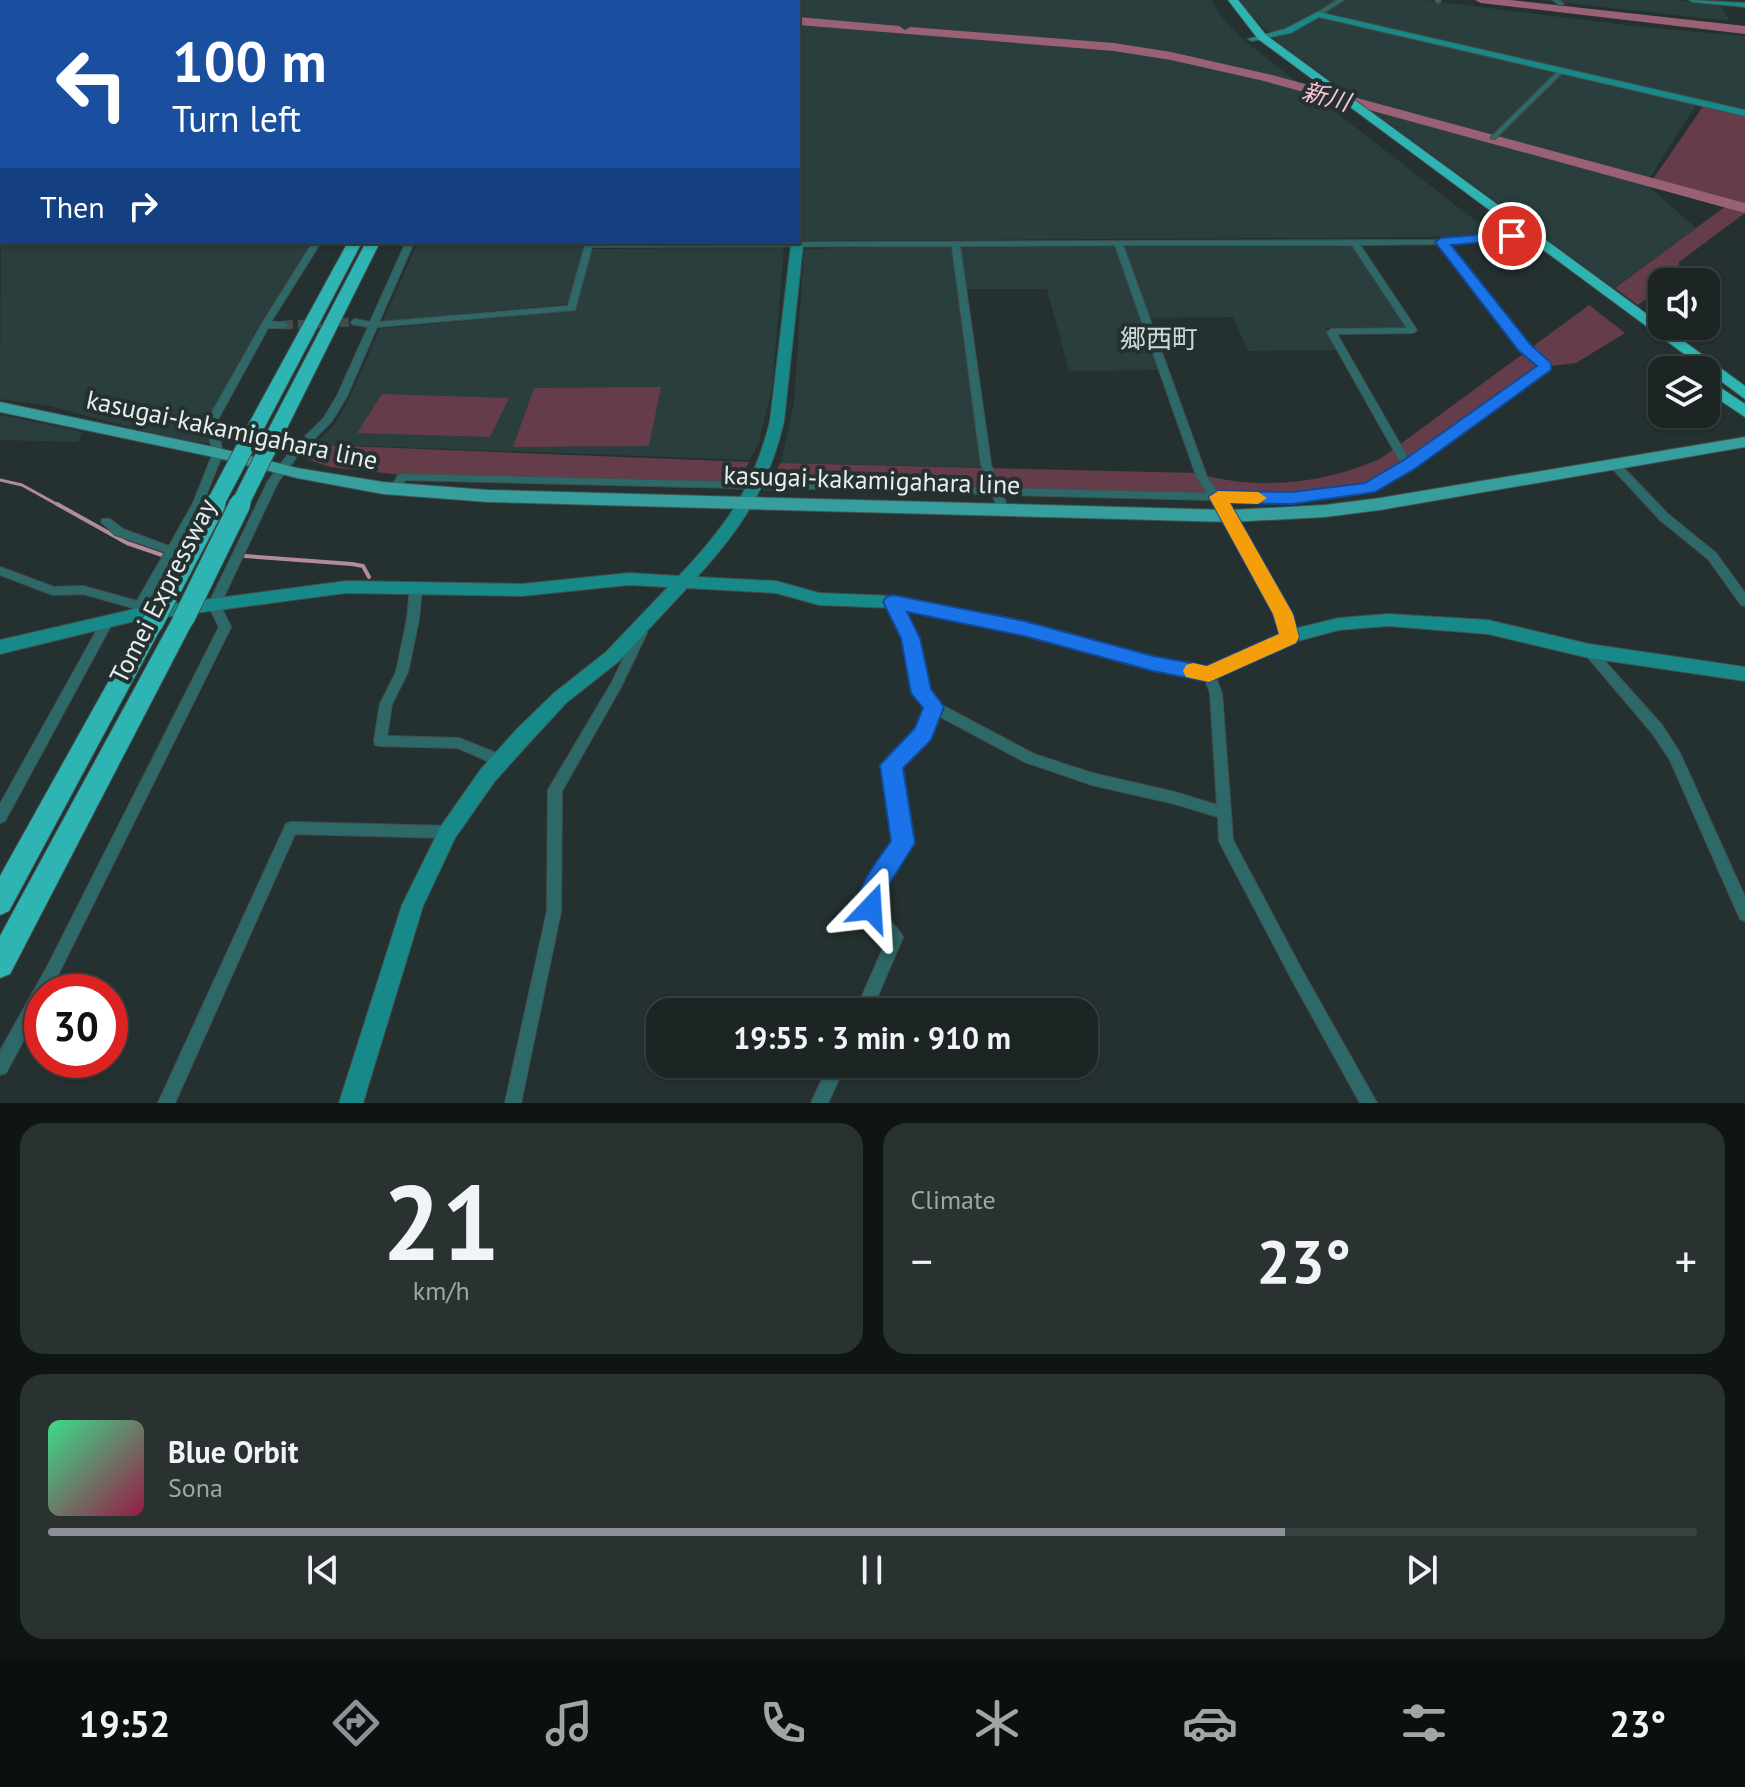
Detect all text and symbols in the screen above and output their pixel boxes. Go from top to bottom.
text: 100 m [172,25,327,97]
icon: left [40,32,144,136]
water label: 新川 [1299,75,1356,118]
text: Turn left [172,95,301,142]
icon: right [121,184,165,228]
text: Then [40,187,105,226]
pin [1478,202,1546,270]
icon: arrive [1490,214,1534,258]
map controls [1648,268,1720,428]
button: sound [1648,268,1720,340]
district label: 郷西町 [1120,322,1198,355]
button: layers [1648,356,1720,428]
street label: kasugai-kakamigahara line [83,383,381,477]
street label: kasugai-kakamigahara line [723,458,1021,501]
street label: Tomei Expressway [102,493,223,689]
position arrow [829,866,913,950]
speed limit sign: 30 [24,974,128,1078]
text: 19:55 · 3 min · 910 m [733,1018,1011,1057]
text: 21 [382,1154,500,1289]
text: Climate [911,1183,996,1216]
text: 23° [1257,1222,1351,1300]
text: − [911,1232,933,1289]
text: + [1675,1232,1697,1289]
text: km/h [413,1274,470,1307]
text: Blue Orbit [168,1432,298,1471]
text: Sona [168,1471,223,1504]
icon: previous [301,1548,345,1592]
icon: pause [850,1548,894,1592]
icon: next [1400,1548,1444,1592]
icon: directions [328,1695,384,1751]
icon: music [541,1695,597,1751]
icon: phone [755,1695,811,1751]
icon: climate [969,1695,1025,1751]
icon: car [1182,1695,1238,1751]
icon: filters [1396,1695,1452,1751]
text: 19:52 [79,1700,170,1747]
text: 23° [1610,1700,1666,1747]

